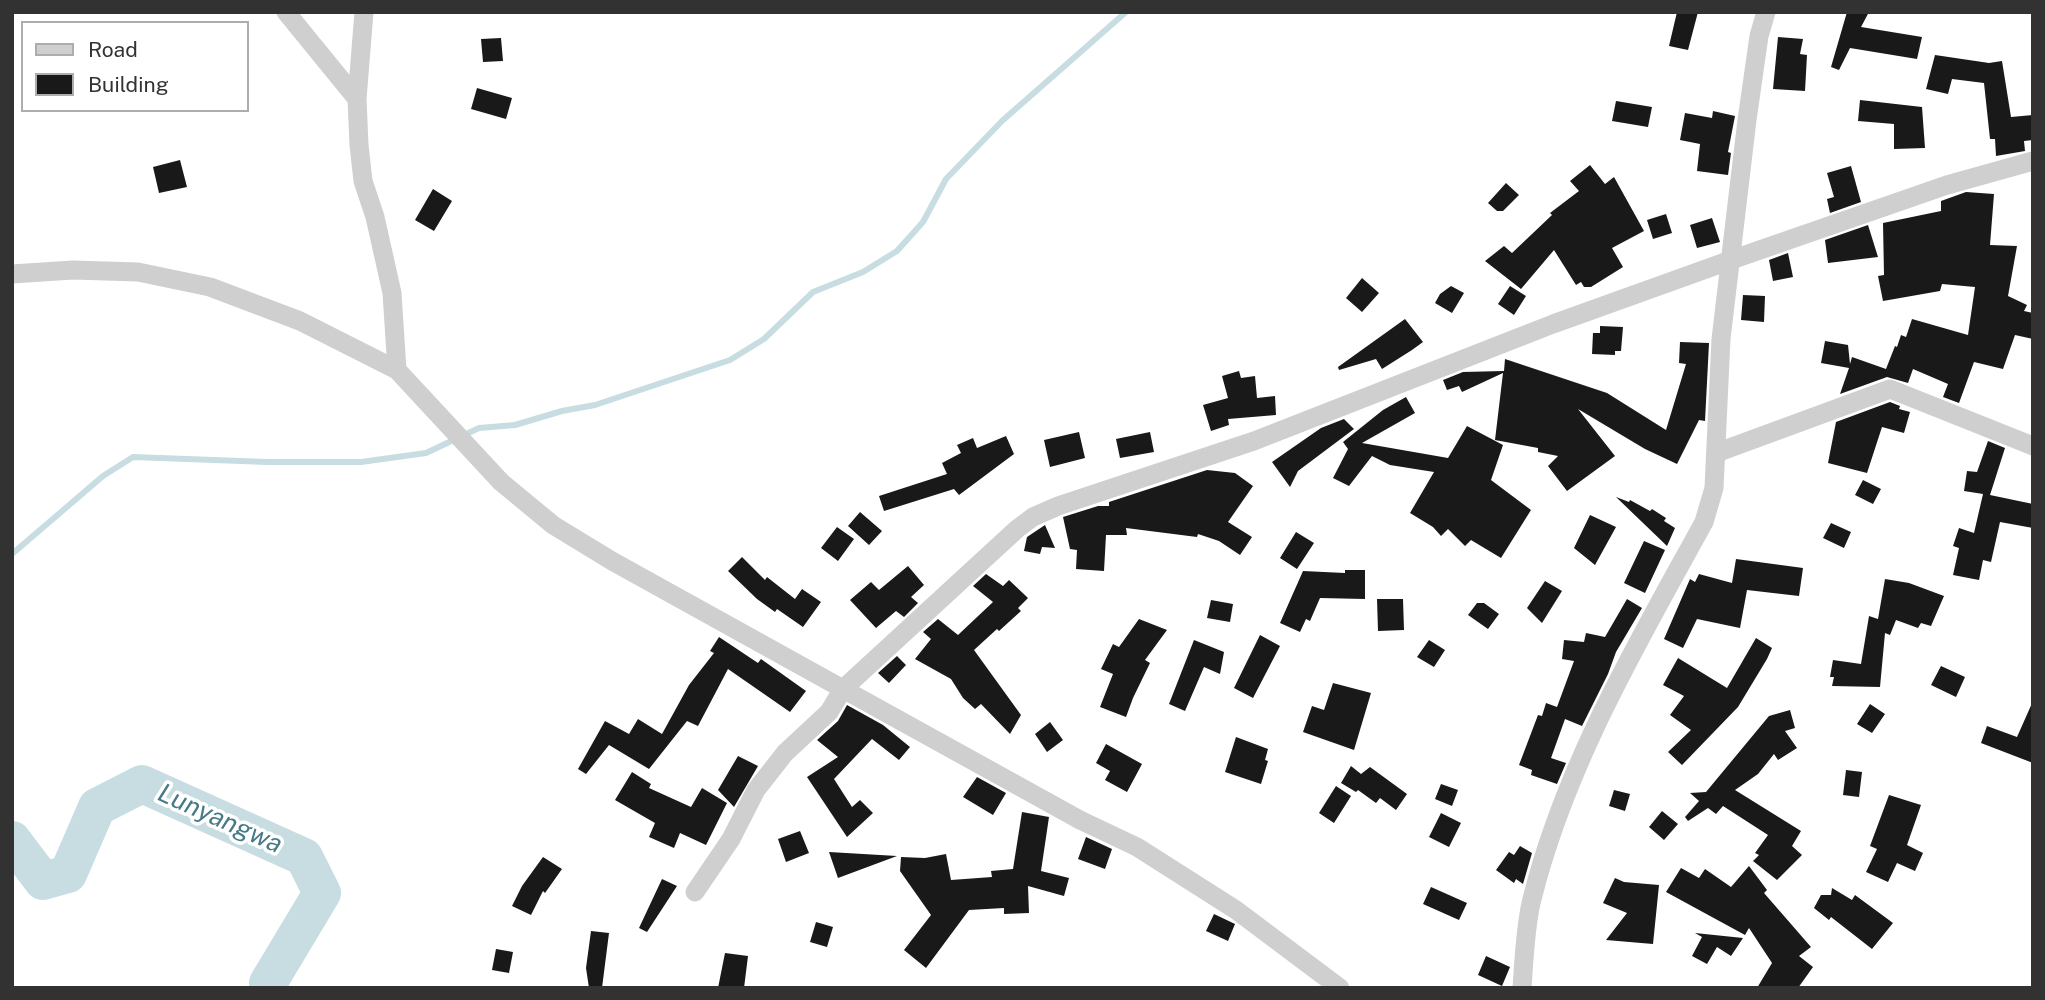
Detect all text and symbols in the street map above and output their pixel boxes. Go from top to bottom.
legend [21,21,248,112]
text: Road [88,37,138,62]
text: Building [88,72,169,97]
water label: Lunyangwa [153,778,287,860]

